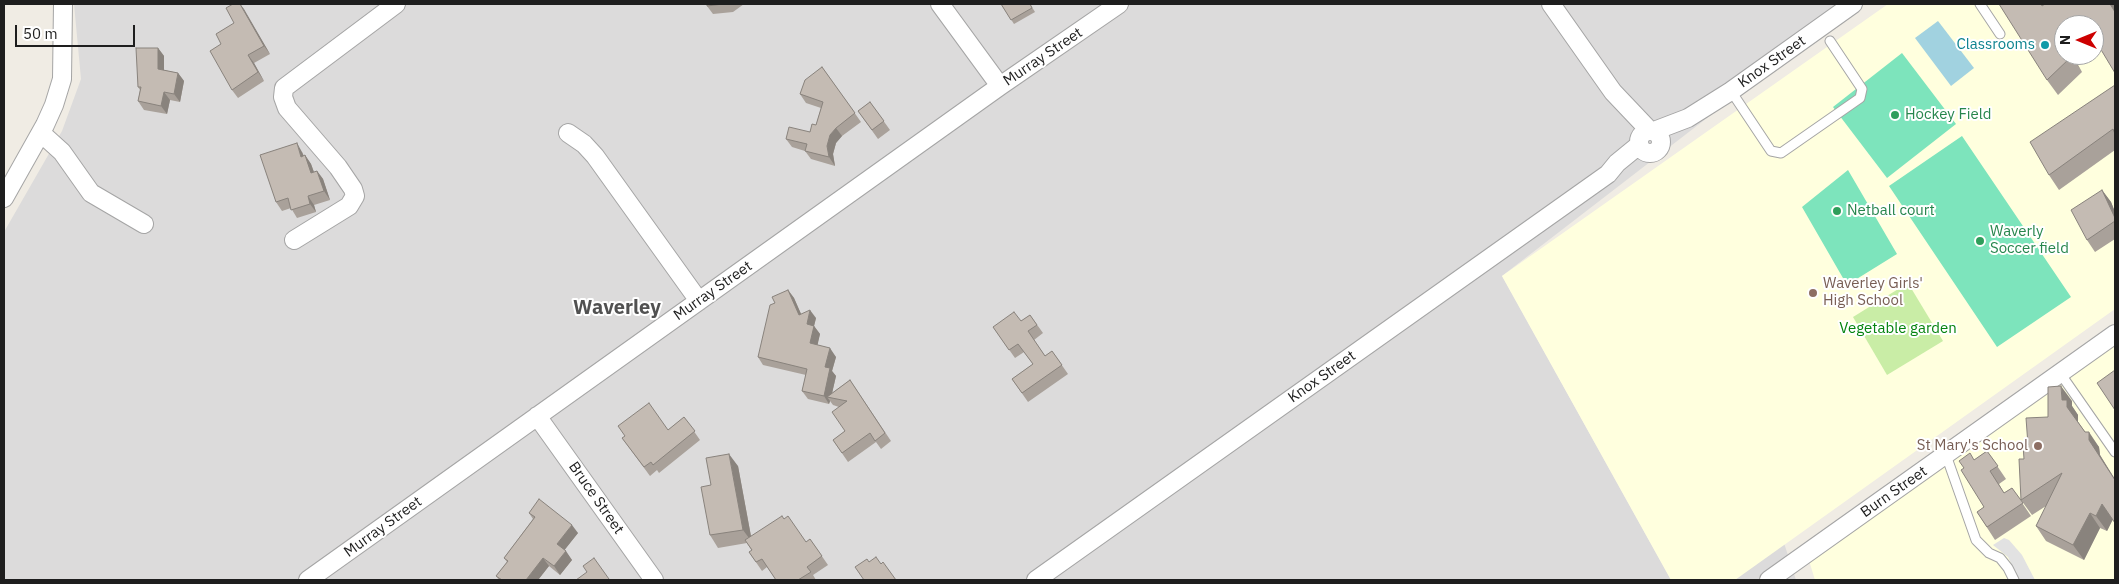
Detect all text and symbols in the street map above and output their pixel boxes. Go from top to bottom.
scale bar [18,15,138,47]
north arrow [2054,15,2104,65]
text: 50 m [23,24,58,43]
street label: Murray Street [1000,24,1086,90]
street label: Knox Street [1735,32,1809,92]
text: N [2056,35,2074,45]
place label: Classrooms [1956,36,2035,54]
marker: Classrooms [2039,39,2051,51]
place label: Hockey Field [1905,106,1992,124]
marker: Hockey Field [1889,109,1901,121]
place label: Netball court [1847,202,1935,220]
marker: Netball court [1831,205,1843,217]
place label: Waverly Soccer field [1990,223,2069,258]
marker: Waverly Soccer field [1974,235,1986,247]
street label: Murray Street [670,257,756,325]
place label: Waverley Girls' High School [1823,275,1923,310]
marker: Waverley Girls' High School [1807,287,1819,299]
district label: Waverley [573,296,661,320]
park label: Vegetable garden [1839,320,1957,338]
street label: Knox Street [1285,347,1359,407]
place label: St Mary's School [1917,437,2028,455]
marker: St Mary's School [2032,440,2044,452]
street label: Bruce Street [564,458,628,538]
street label: Burn Street [1857,463,1931,521]
street label: Murray Street [341,493,425,561]

